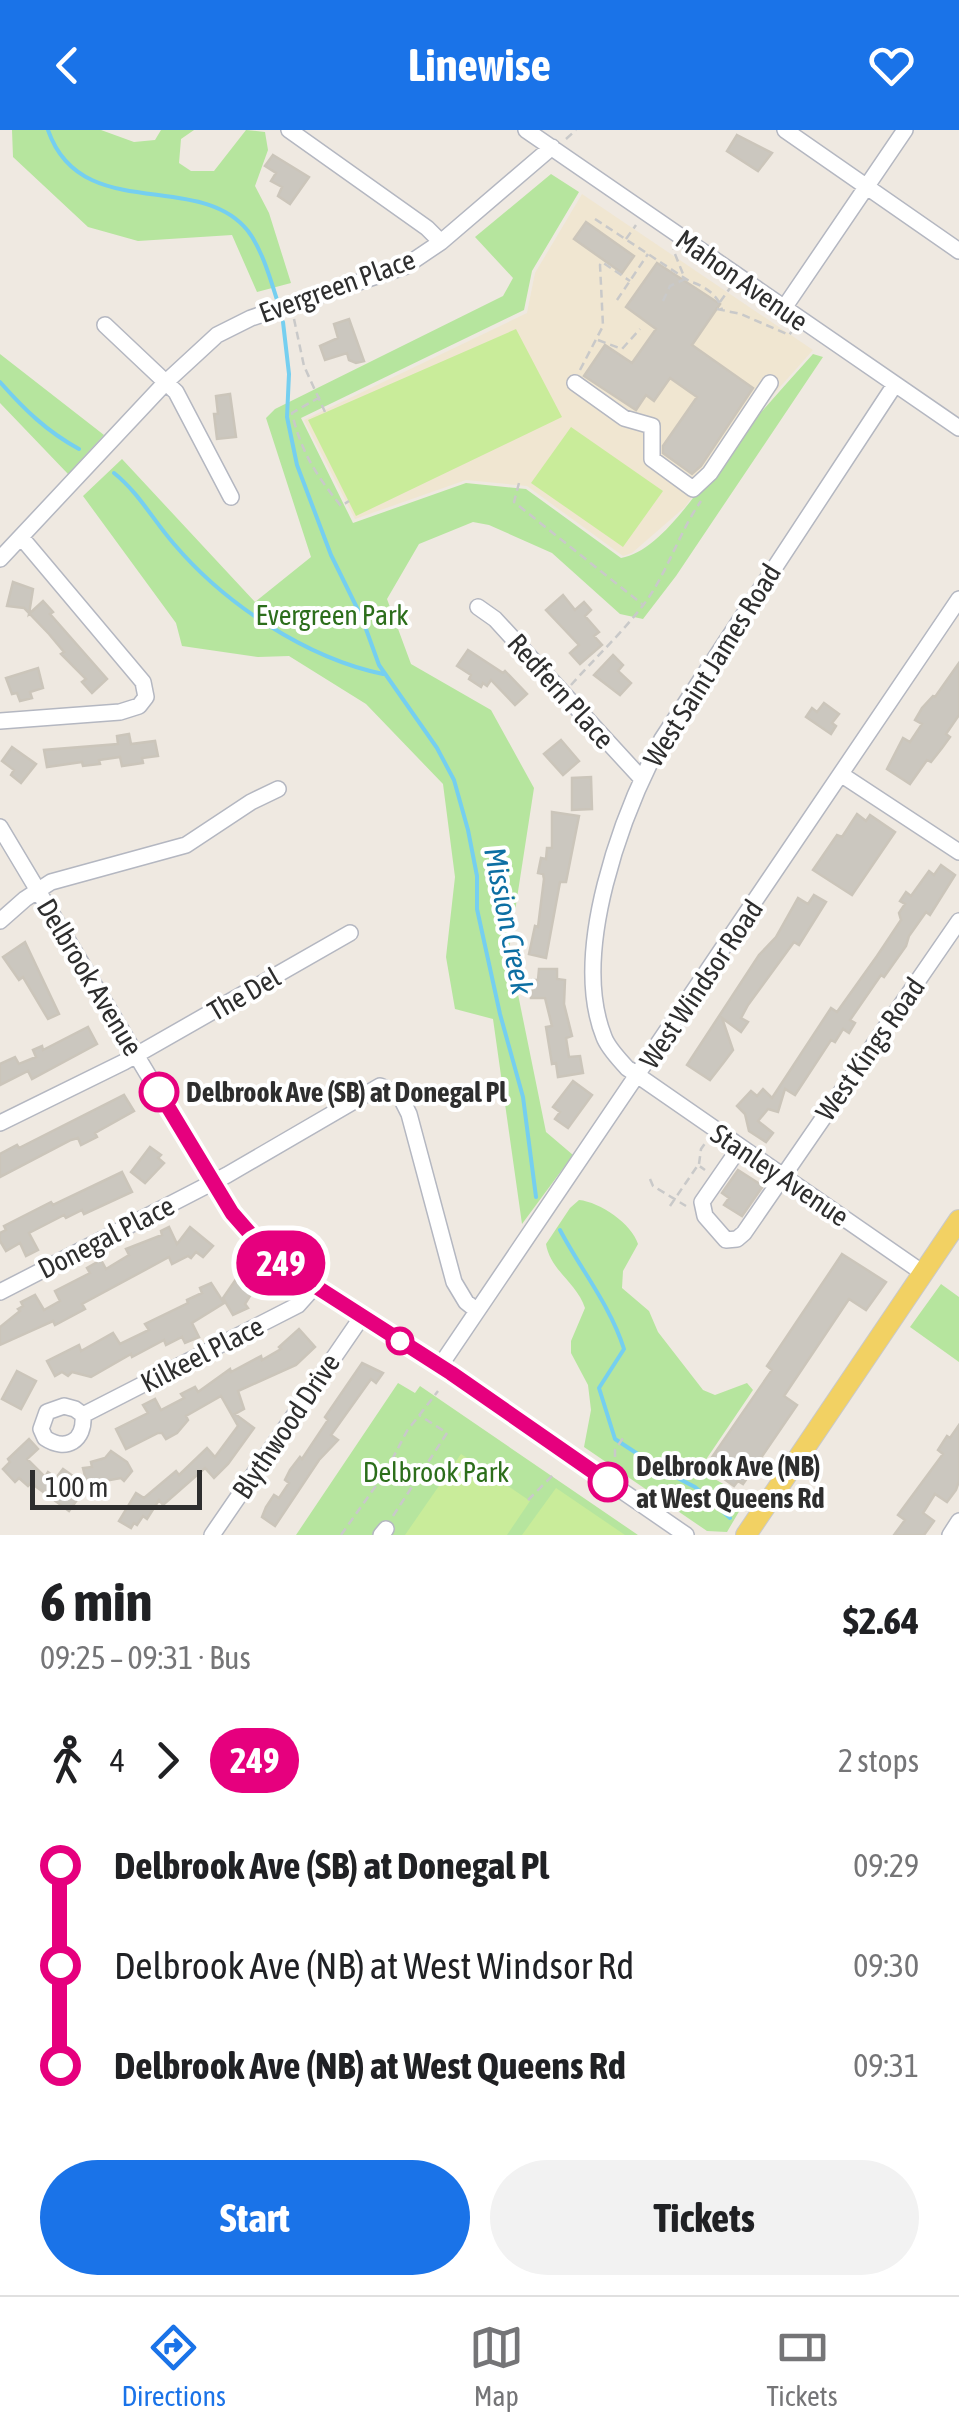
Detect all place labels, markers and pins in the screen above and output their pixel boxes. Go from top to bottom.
marker: Delbrook Ave (SB) at Donegal Pl [140,1073,178,1111]
place label: Delbrook Ave (SB) at Donegal Pl [186,1076,507,1108]
unlabelled marker [387,1328,413,1354]
place label: Delbrook Ave (NB) at West Queens Rd [636,1450,825,1514]
marker: Delbrook Ave (NB) at West Queens Rd [589,1463,627,1501]

